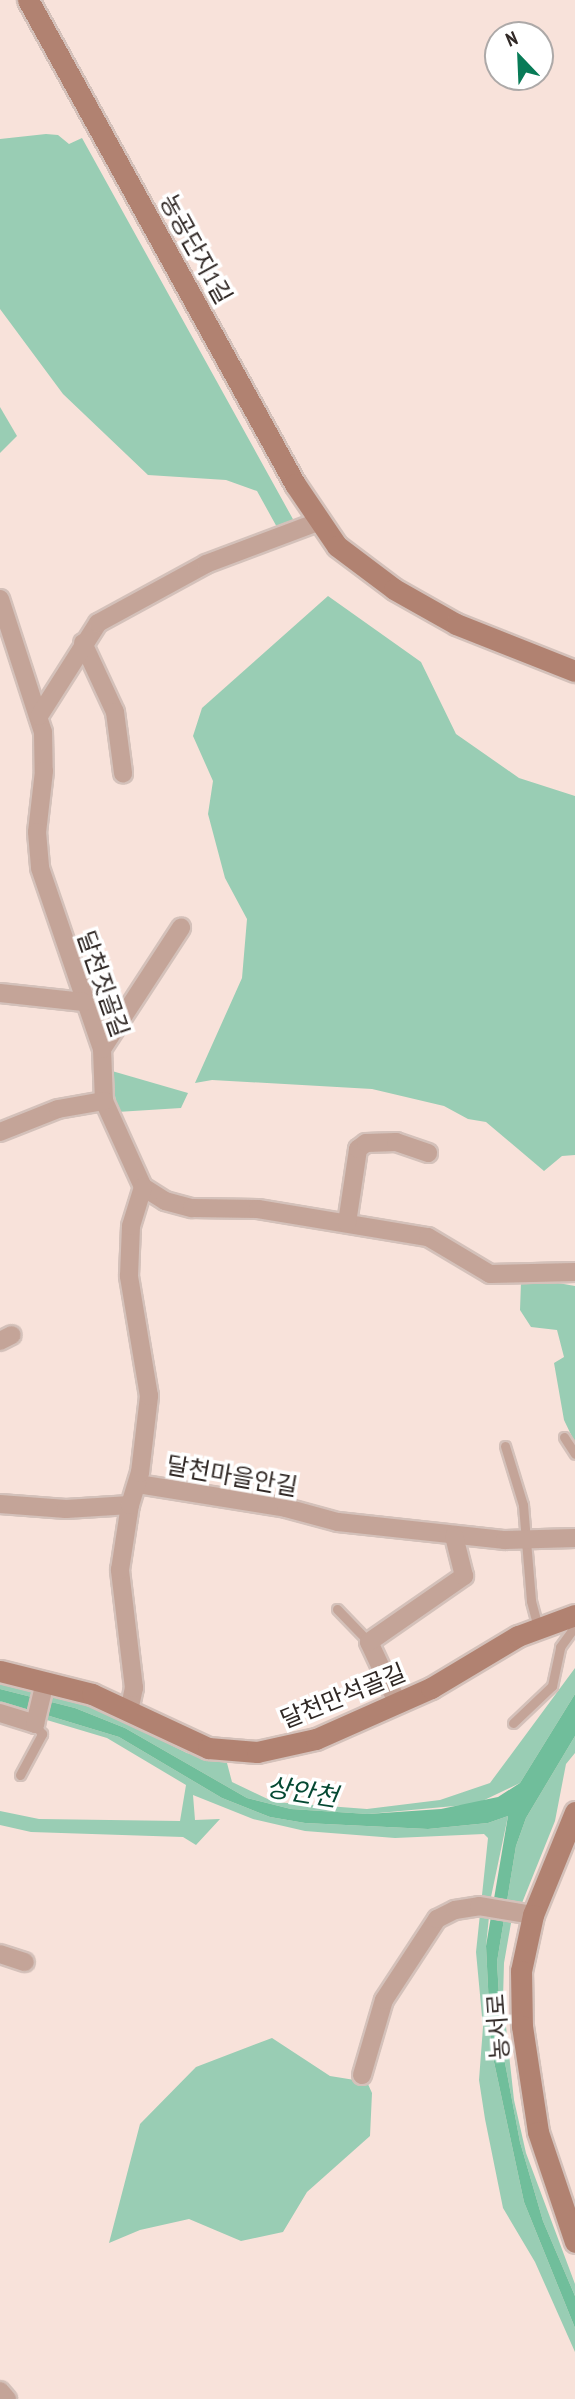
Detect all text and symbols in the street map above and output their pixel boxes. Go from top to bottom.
north arrow [484,21,554,91]
text: N [502,25,521,52]
street label: 농공단지1길 [154,189,238,309]
street label: 달천짓골길 [71,927,135,1041]
street label: 달천마을안길 [164,1450,300,1502]
street label: 달천만석골길 [276,1658,410,1734]
water label: 상안천 [264,1771,340,1813]
street label: 농서로 [481,1993,515,2061]

